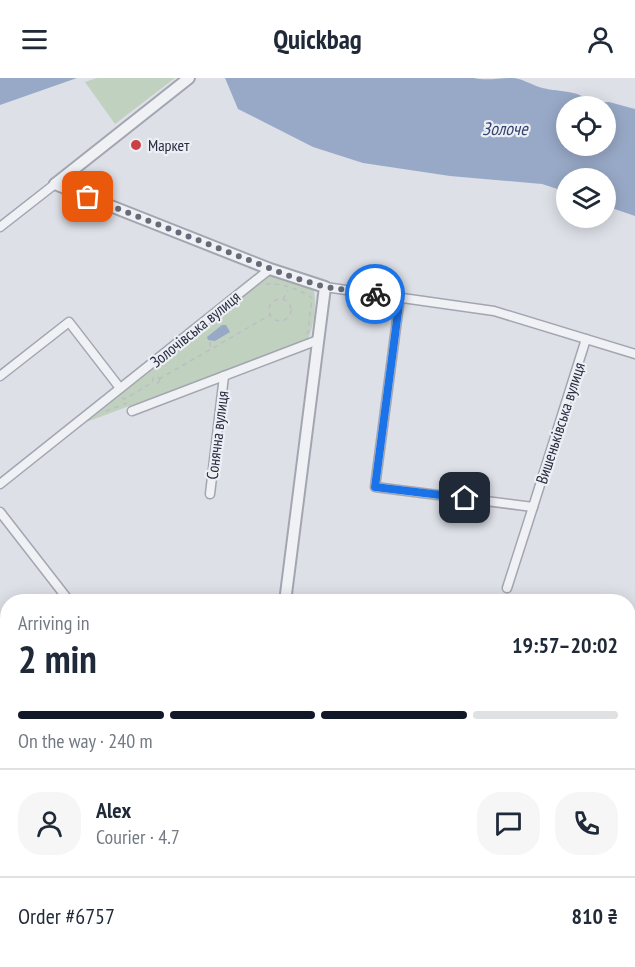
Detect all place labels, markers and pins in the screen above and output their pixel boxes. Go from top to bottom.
place label: Маркет [148,135,190,155]
marker: Маркет [129,138,143,152]
pin [62,171,113,222]
pin [439,472,490,523]

